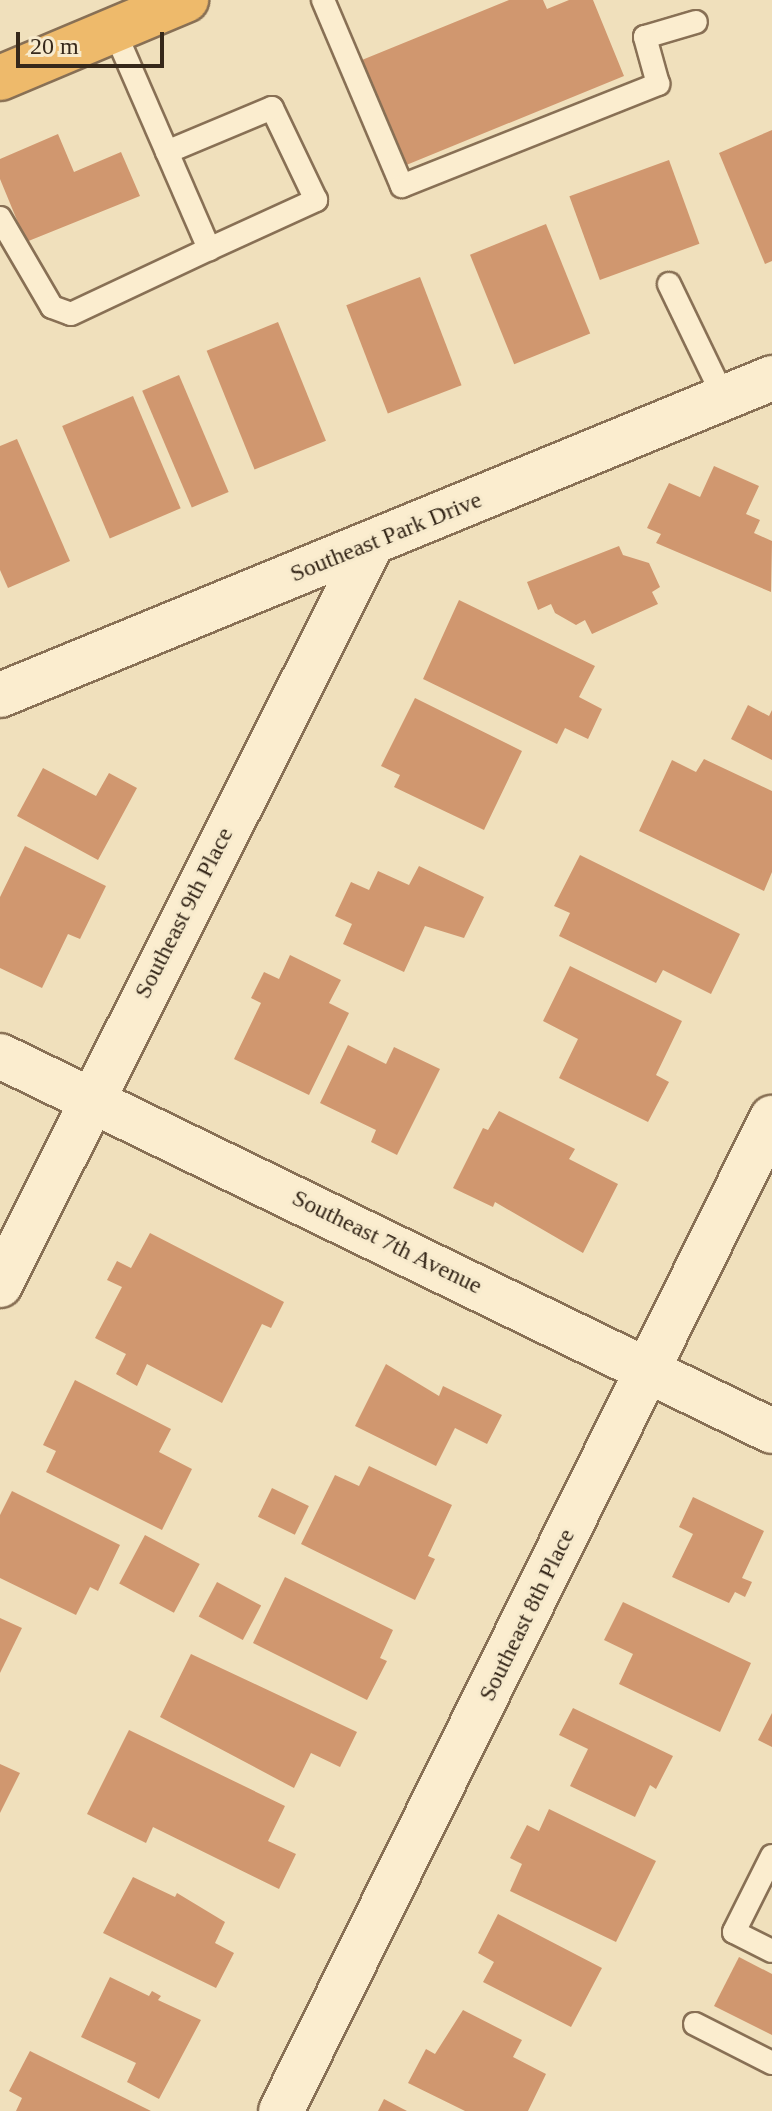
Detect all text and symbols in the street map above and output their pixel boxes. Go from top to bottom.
scale bar [20,16,168,66]
text: 20 m [30,33,79,59]
street label: Southeast Park Drive [286,485,486,589]
street label: Southeast 9th Place [129,823,239,1003]
street label: Southeast 7th Avenue [287,1183,487,1301]
street label: Southeast 8th Place [473,1524,581,1706]

